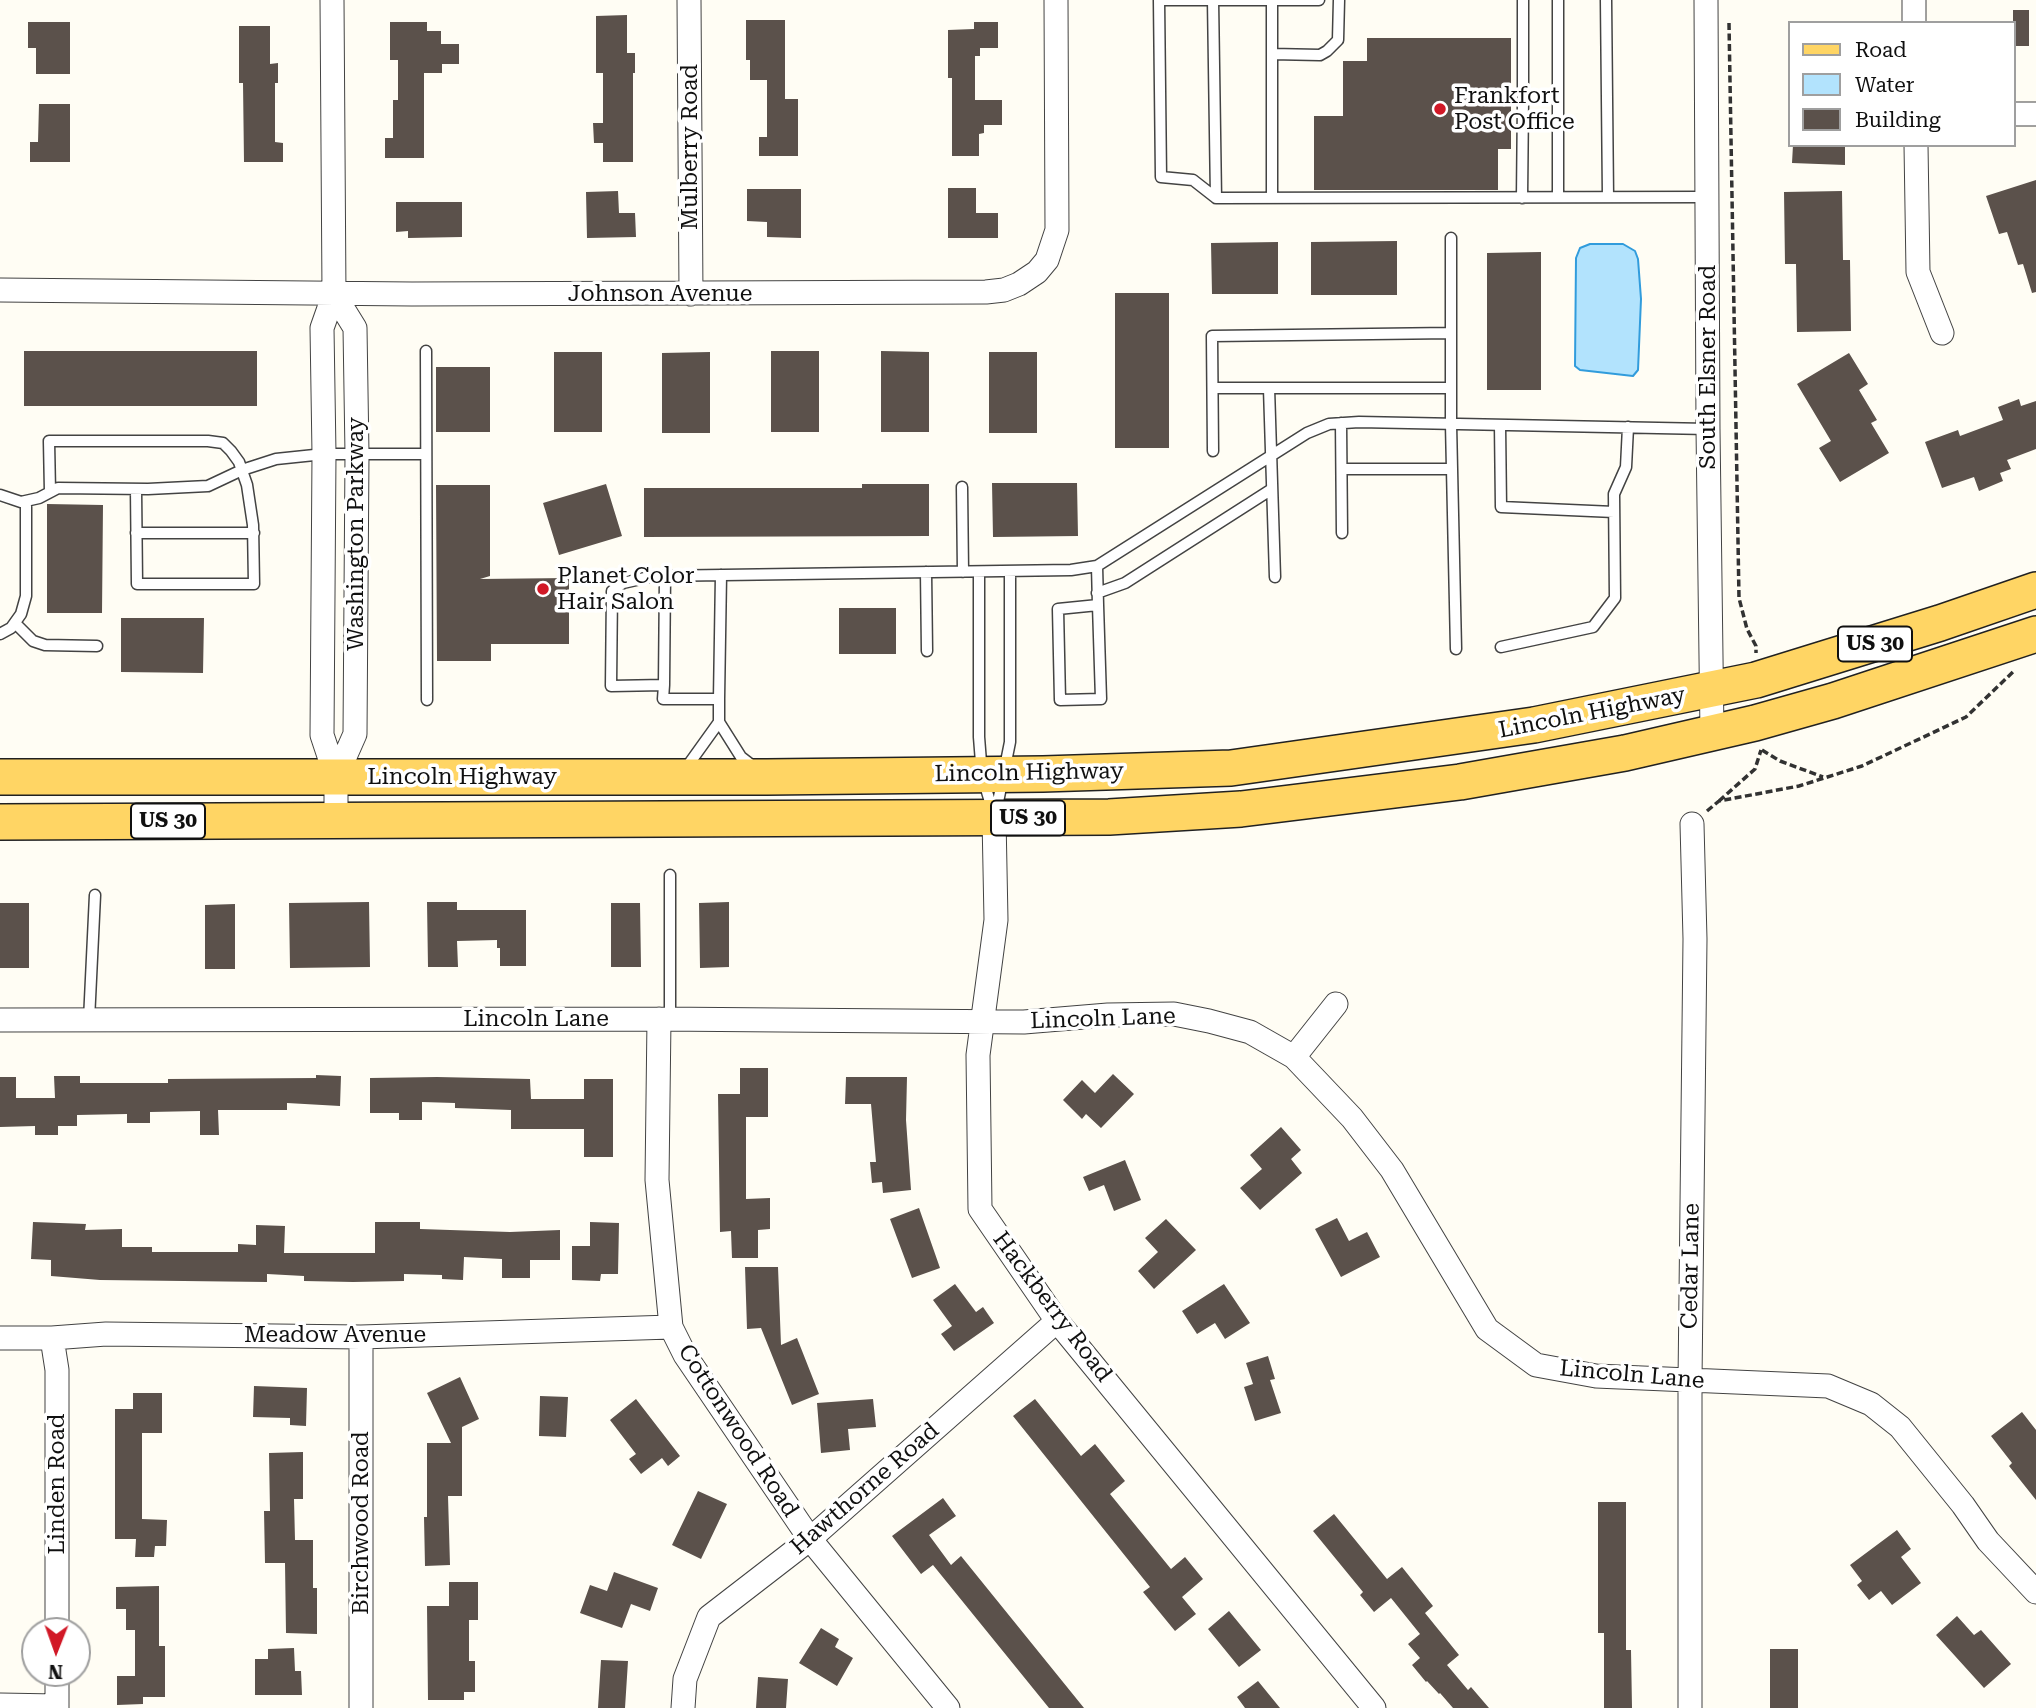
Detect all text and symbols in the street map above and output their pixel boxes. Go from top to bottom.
legend [1787,21,2015,147]
text: Road [1855,38,1907,62]
street label: Mulberry Road [676,64,704,230]
text: Water [1855,73,1914,97]
place label: Frankfort Post Office [1454,82,1575,136]
marker: Frankfort Post Office [1432,101,1448,117]
text: Building [1855,108,1941,132]
street label: South Elsner Road [1694,265,1722,469]
street label: Johnson Avenue [568,280,752,308]
street label: Washington Parkway [342,417,370,651]
place label: Planet Color Hair Salon [557,562,694,616]
marker: Planet Color Hair Salon [535,581,551,597]
road number: US 30 [1838,626,1912,662]
street label: Lincoln Highway [1496,681,1688,745]
street label: Lincoln Highway [934,758,1124,788]
street label: Lincoln Highway [367,763,557,791]
road number: US 30 [991,800,1065,836]
road number: US 30 [131,804,205,838]
street label: Lincoln Lane [1030,1003,1176,1035]
street label: Lincoln Lane [463,1005,609,1033]
street label: Cedar Lane [1676,1203,1706,1329]
street label: Hackberry Road [987,1227,1117,1387]
street label: Meadow Avenue [244,1321,426,1349]
street label: Cottonwood Road [672,1339,804,1523]
street label: Lincoln Lane [1558,1355,1706,1395]
street label: Linden Road [43,1414,71,1554]
street label: Hawthorne Road [785,1417,945,1561]
street label: Birchwood Road [347,1431,375,1615]
north arrow [21,1617,91,1687]
text: N [48,1660,63,1683]

